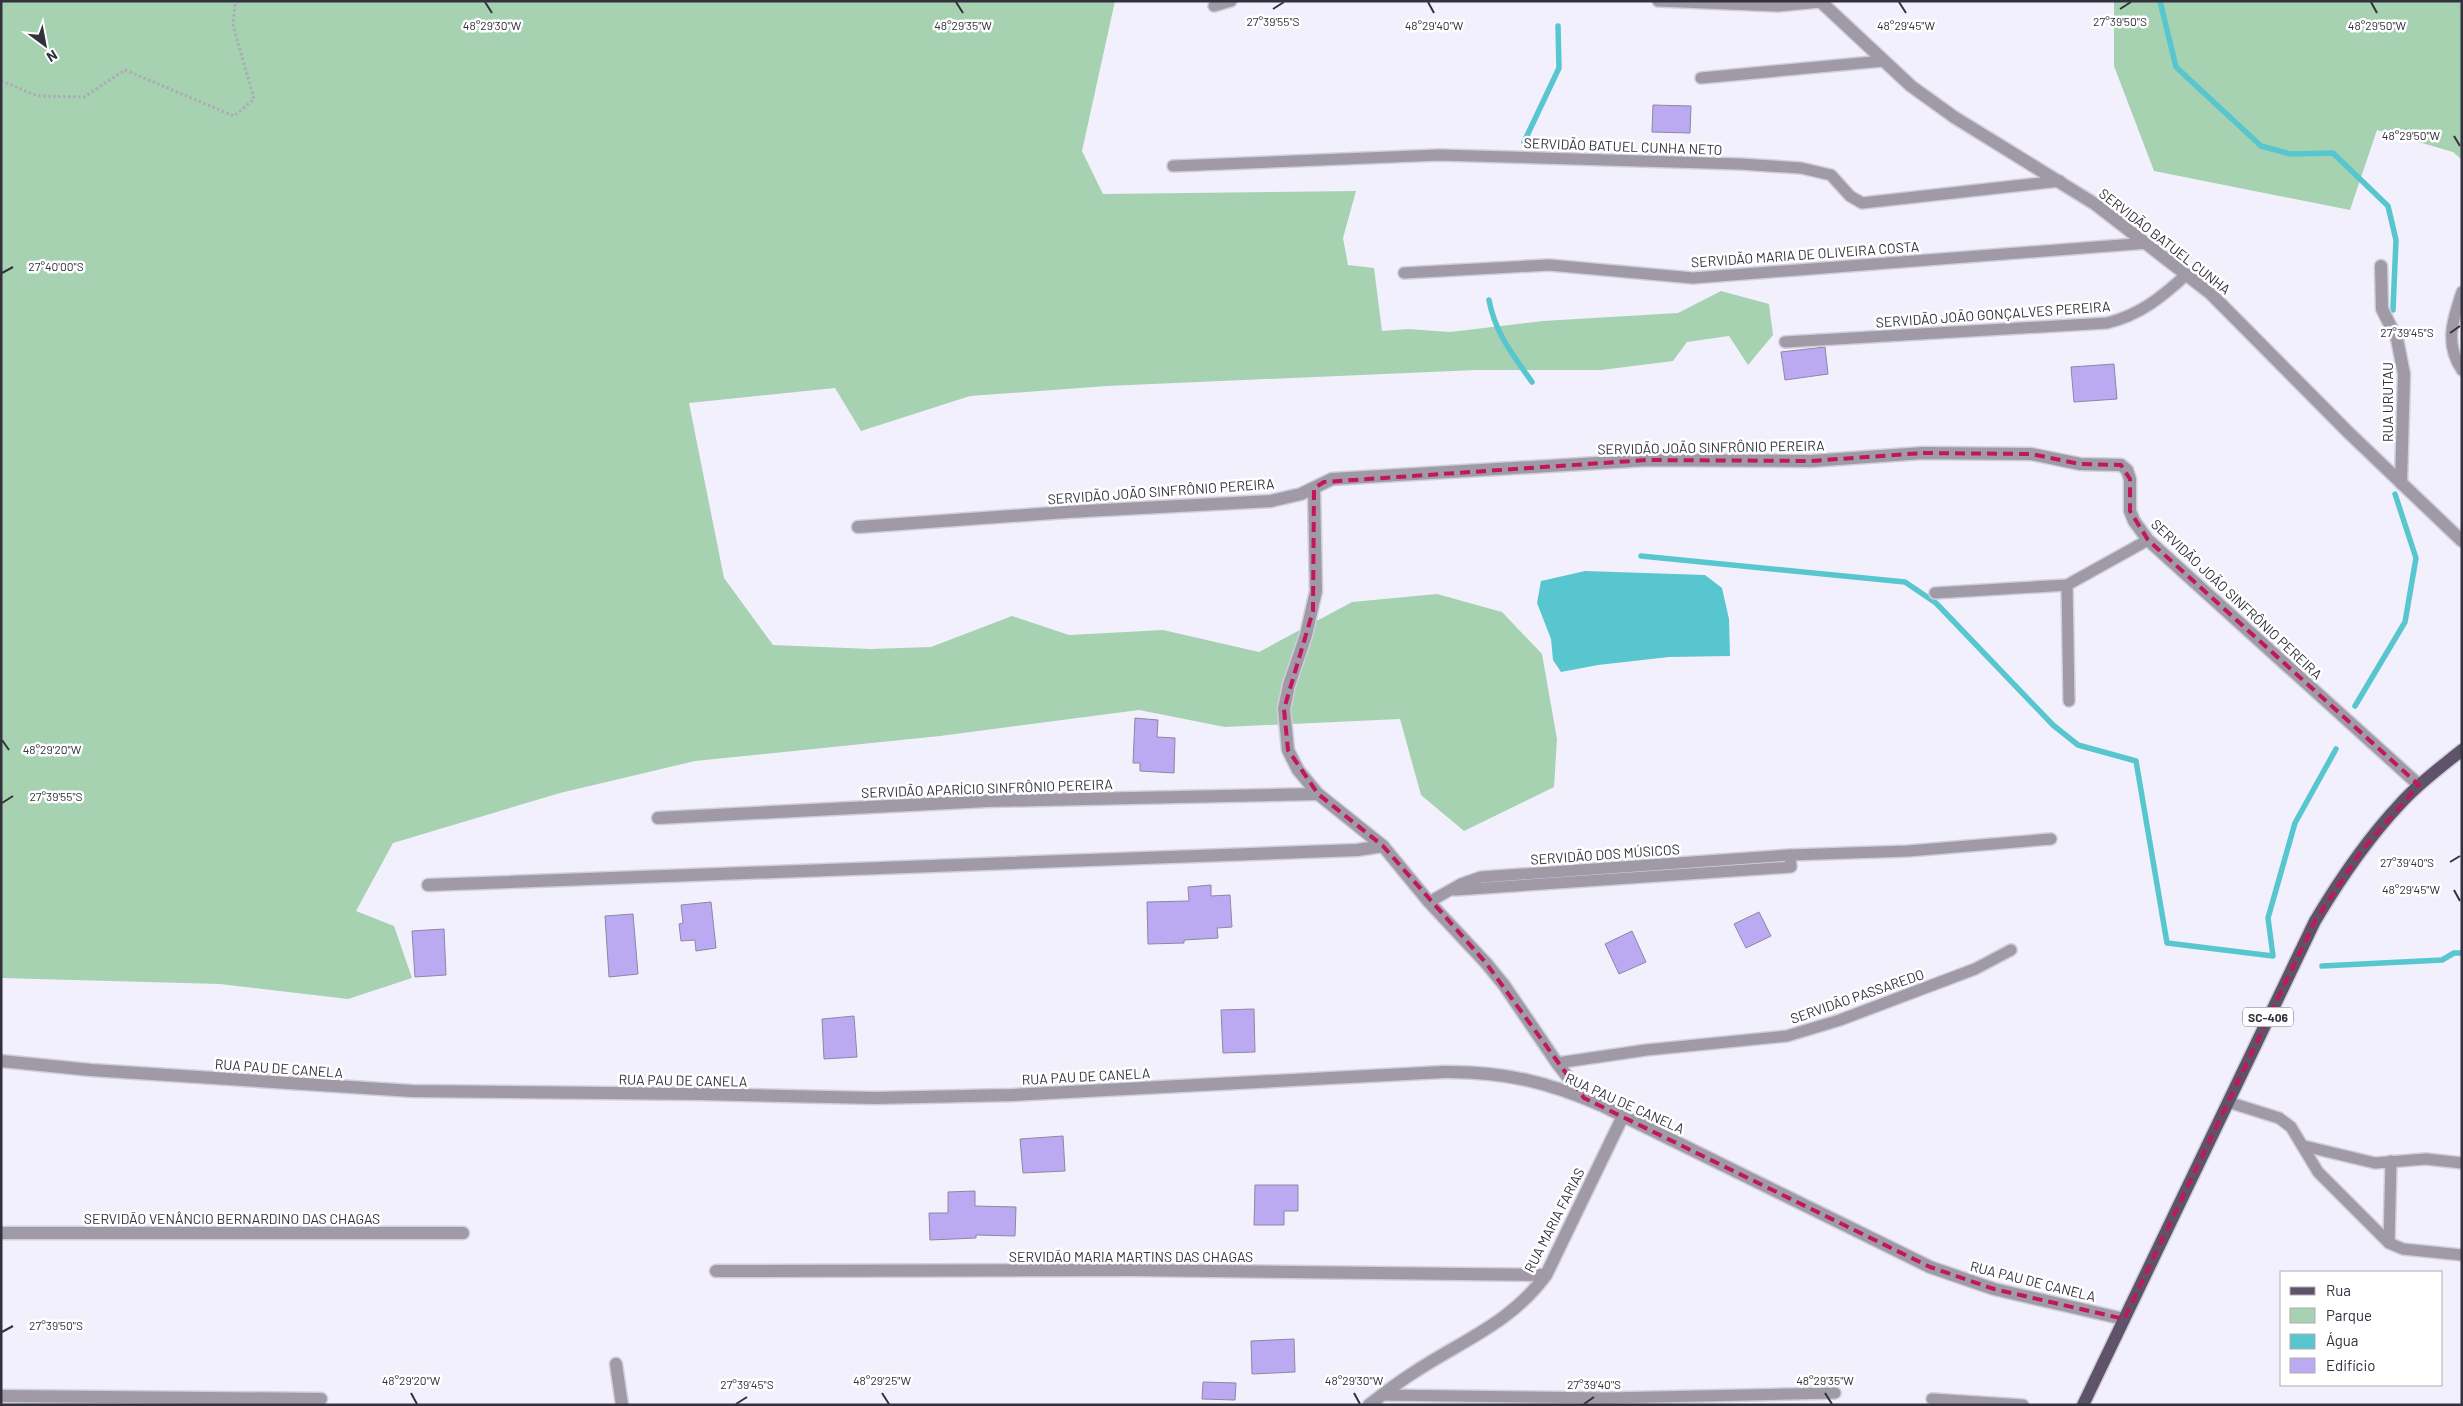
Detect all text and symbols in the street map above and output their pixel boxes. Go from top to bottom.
text: 27°39'55"S [1246,14,1300,28]
text: 27°39'50"S [2093,14,2147,28]
text: 48°29'30"W [463,18,522,32]
text: 48°29'35"W [934,18,992,32]
text: 48°29'40"W [1405,18,1464,32]
text: 48°29'45"W [1877,18,1935,32]
text: 48°29'50"W [2348,18,2407,32]
north arrow [20,20,70,70]
text: N [44,47,61,66]
text: 48°29'50"W [2382,128,2441,142]
street label: SERVIDÃO BATUEL CUNHA NETO [1523,134,1723,158]
street label: SERVIDÃO BATUEL CUNHA [2096,184,2235,298]
street label: SERVIDÃO MARIA DE OLIVEIRA COSTA [1690,238,1920,270]
text: 27°40'00"S [28,259,84,273]
street label: SERVIDÃO JOÃO GONÇALVES PEREIRA [1875,297,2111,331]
text: 27°39'45"S [2380,325,2434,339]
street label: RUA URUTAU [2379,362,2396,442]
street label: SERVIDÃO JOÃO SINFRÔNIO PEREIRA [1597,437,1825,457]
street label: SERVIDÃO JOÃO SINFRÔNIO PEREIRA [1047,475,1276,507]
street label: SERVIDÃO JOÃO SINFRÔNIO PEREIRA [2148,515,2326,683]
text: 48°29'20"W [23,742,82,756]
street label: SERVIDÃO APARÍCIO SINFRÔNIO PEREIRA [861,775,1114,801]
text: 27°39'55"S [29,789,83,803]
street label: SERVIDÃO DOS MÚSICOS [1530,840,1680,868]
text: 27°39'40"S [2380,855,2434,869]
text: 48°29'45"W [2382,882,2440,896]
street label: SERVIDÃO PASSAREDO [1788,965,1926,1027]
road number: SC-406 [2243,1008,2293,1026]
street label: RUA PAU DE CANELA [214,1055,344,1081]
street label: RUA PAU DE CANELA [1021,1064,1151,1088]
street label: RUA PAU DE CANELA [1563,1069,1688,1137]
street label: RUA PAU DE CANELA [618,1070,748,1090]
street label: RUA MARIA FARIAS [1520,1165,1588,1275]
street label: SERVIDÃO VENÂNCIO BERNARDINO DAS CHAGAS [84,1210,380,1227]
street label: SERVIDÃO MARIA MARTINS DAS CHAGAS [1009,1248,1253,1265]
street label: RUA PAU DE CANELA [1968,1257,2098,1305]
legend [2280,1271,2443,1386]
text: Rua [2326,1281,2351,1299]
text: Parque [2326,1306,2372,1324]
text: 27°39'50"S [29,1318,83,1332]
text: Água [2326,1331,2359,1349]
text: Edifício [2326,1356,2375,1374]
text: 48°29'20"W [382,1373,441,1387]
text: 48°29'25"W [853,1373,911,1387]
text: 48°29'30"W [1325,1373,1384,1387]
text: 48°29'35"W [1796,1373,1854,1387]
text: 27°39'45"S [720,1377,774,1391]
text: 27°39'40"S [1567,1377,1621,1391]

